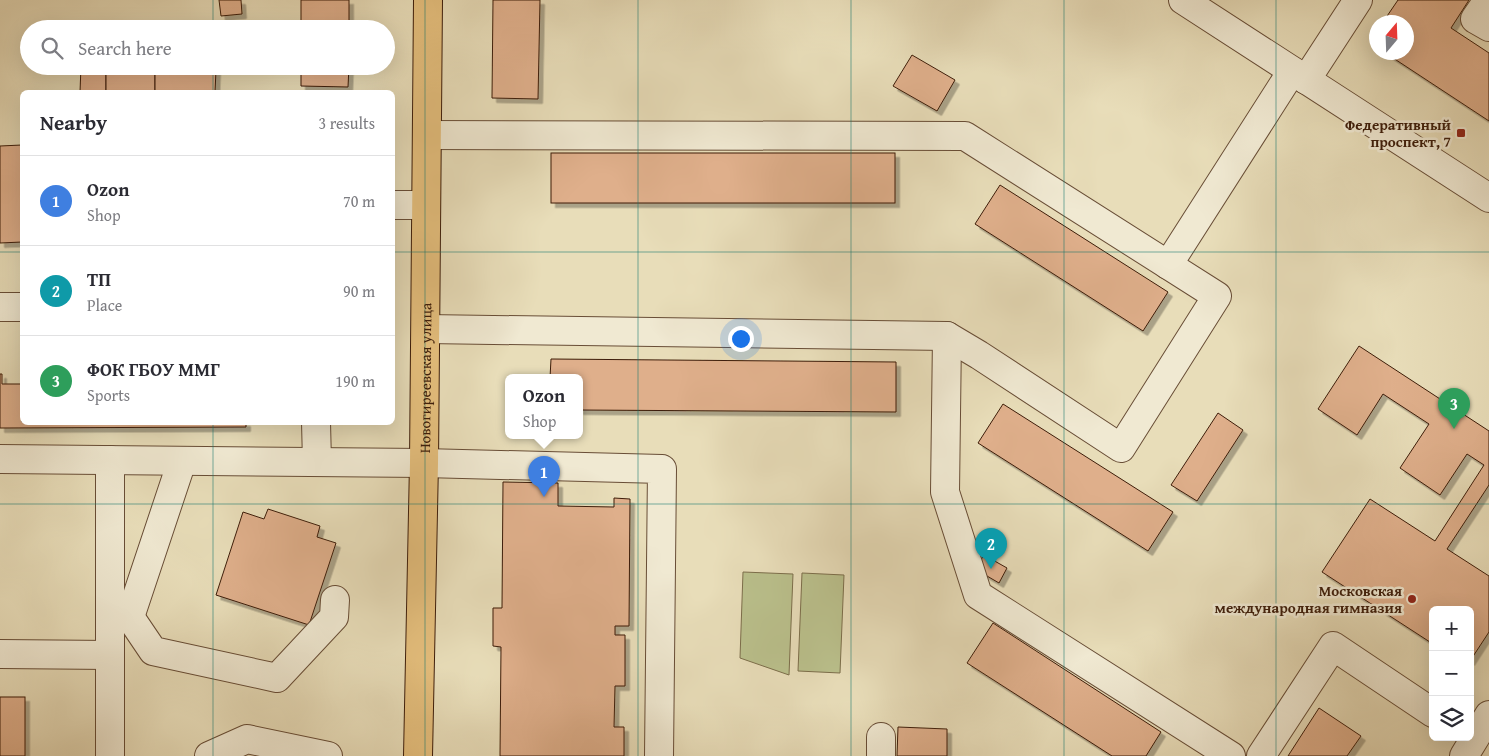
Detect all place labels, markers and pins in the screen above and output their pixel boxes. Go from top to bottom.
place label: Федеративный проспект, 7 [1345,114,1452,152]
marker: Федеративный проспект, 7 [1455,127,1467,139]
pin: 3 [1438,388,1470,429]
pin: 1 [528,456,560,497]
pin: 2 [975,528,1007,569]
place label: Московская международная гимназия [1215,580,1402,618]
marker: Московская международная гимназия [1406,593,1418,605]

